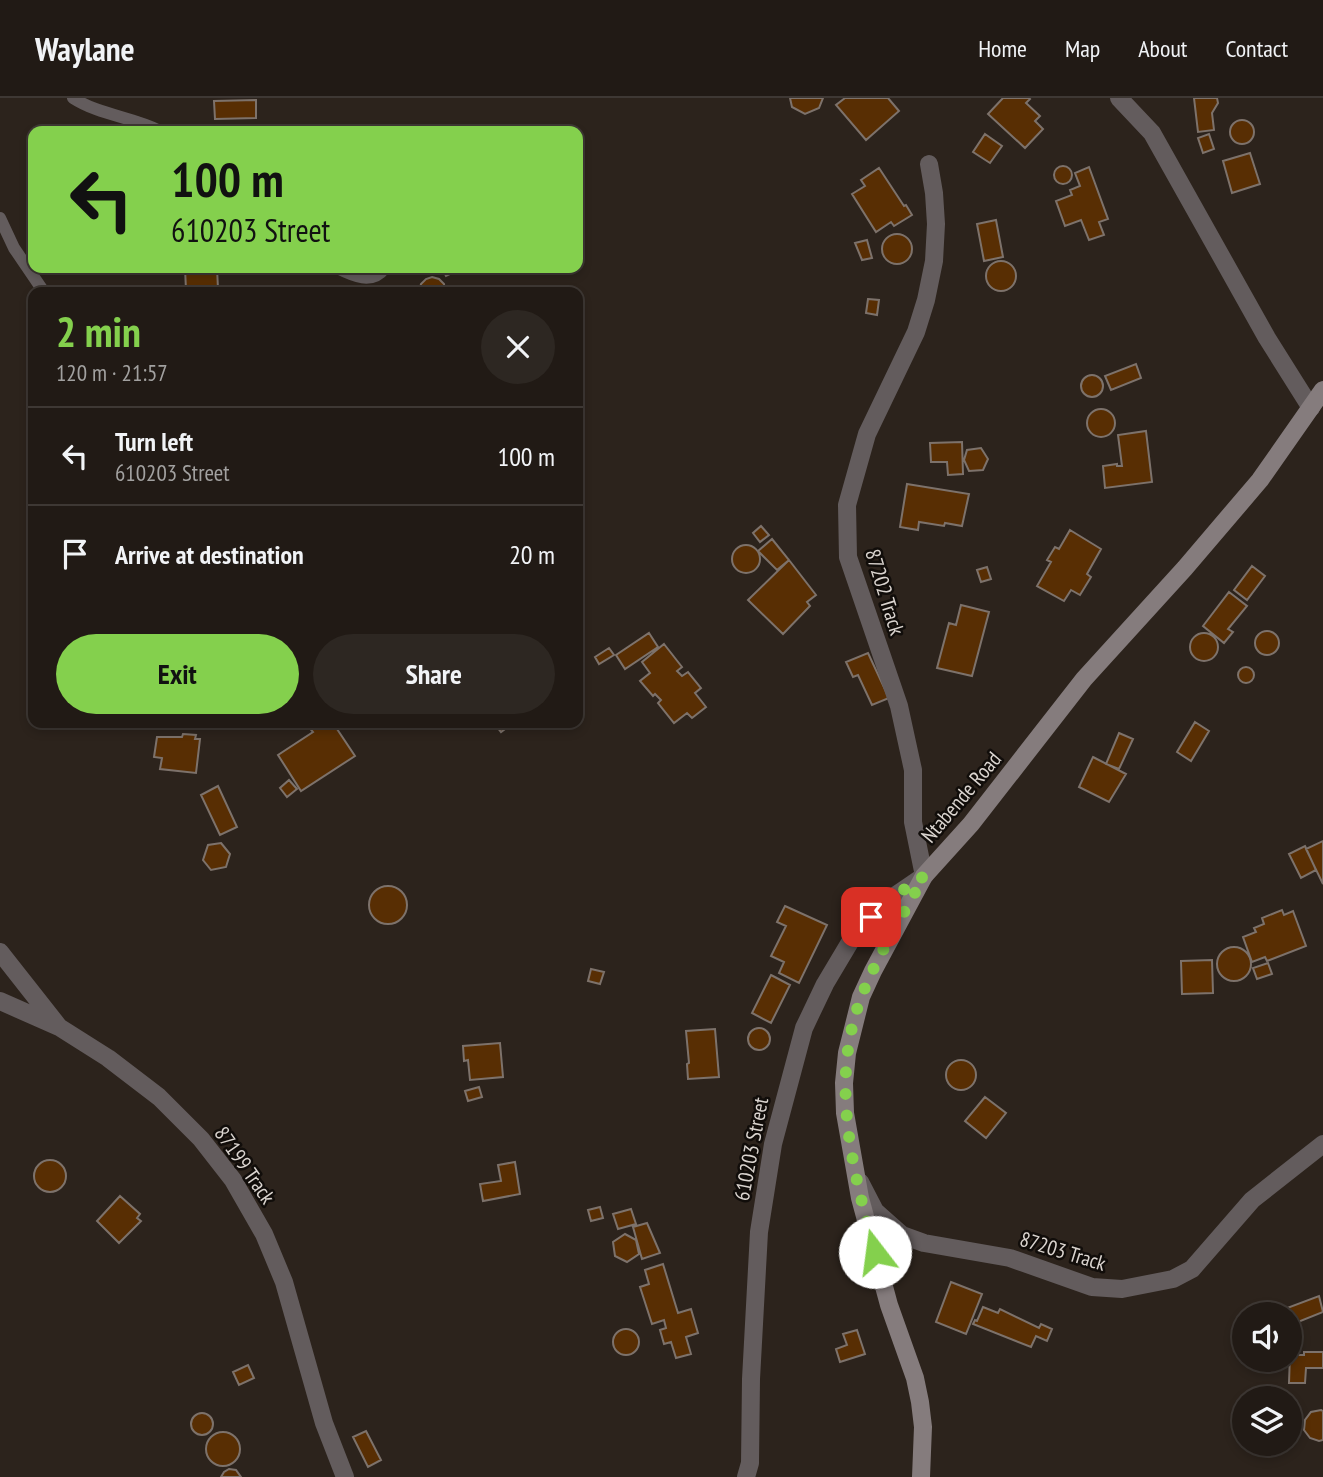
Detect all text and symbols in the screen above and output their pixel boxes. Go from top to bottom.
text: Waylane [35,27,135,70]
text: Home [978,33,1027,64]
text: Map [1065,33,1100,64]
text: About [1138,33,1187,64]
text: Contact [1225,33,1288,64]
text: 100 m [171,147,284,211]
icon: left [56,154,147,245]
text: 610203 Street [171,209,330,251]
text: 2 min [56,304,141,359]
button: close [481,310,555,384]
text: 120 m · 21:57 [56,358,168,387]
text: Turn left [115,425,193,458]
icon: left [56,437,94,475]
text: 100 m [497,440,555,473]
text: 610203 Street [115,458,230,487]
icon: arrive [56,535,94,573]
text: Arrive at destination [115,538,304,571]
text: 20 m [509,538,555,571]
street label: 87202 Track [859,546,911,638]
button: Exit [56,634,299,714]
button: Share [313,634,555,714]
street label: Ntabende Road [915,746,1007,848]
pin [841,887,901,947]
icon: arrive [852,898,890,936]
street label: 610203 Street [728,1095,774,1203]
street label: 87199 Track [209,1121,281,1209]
position arrow [838,1215,912,1289]
street label: 87203 Track [1017,1225,1109,1277]
map controls [1232,1302,1302,1456]
button: sound [1232,1302,1302,1372]
button: layers [1232,1386,1302,1456]

